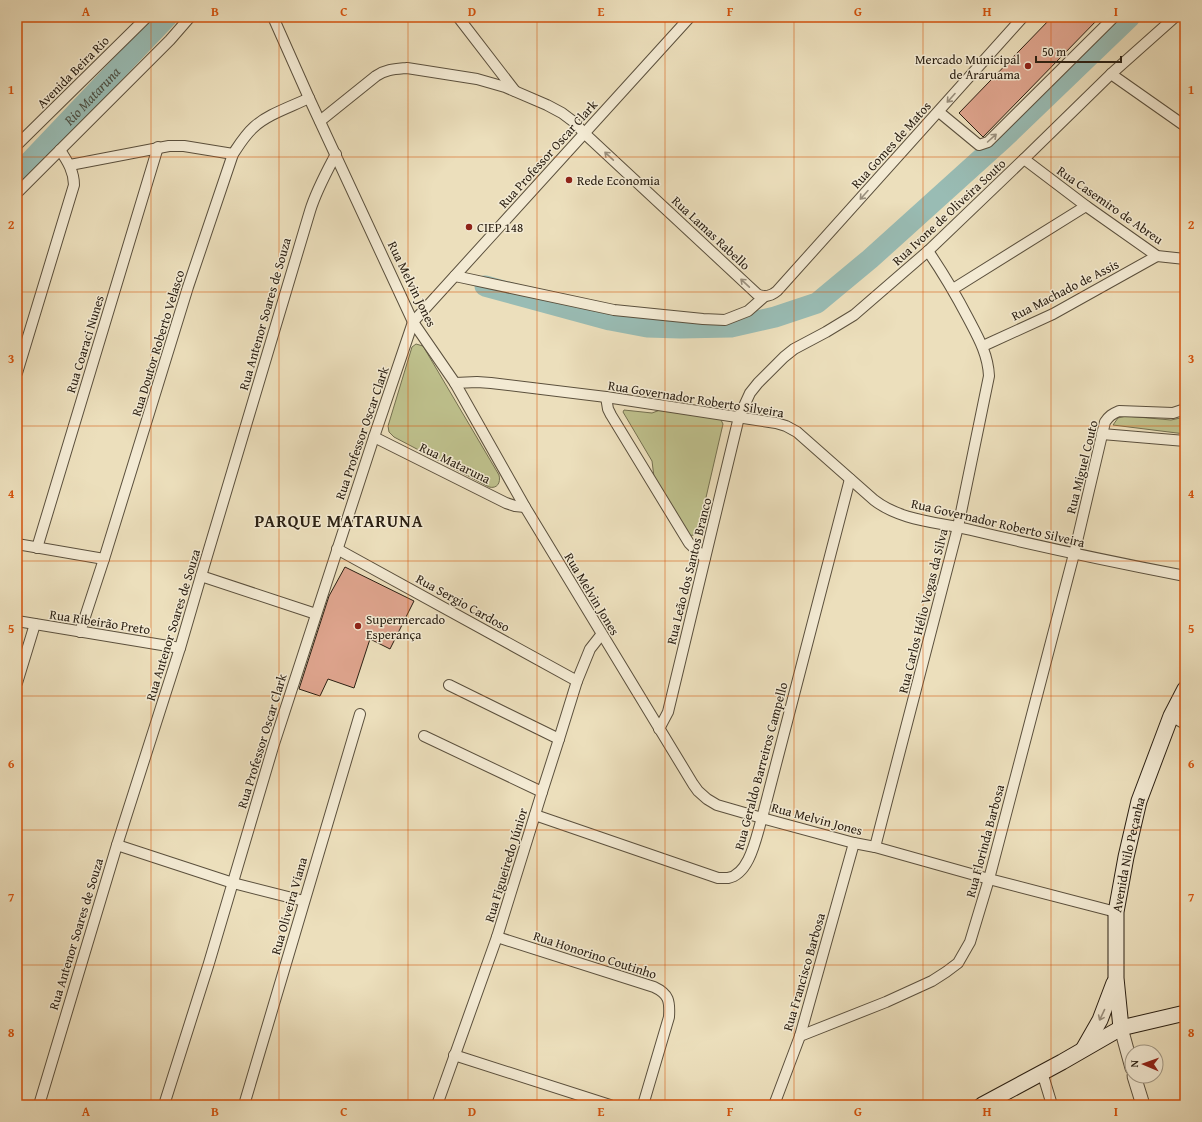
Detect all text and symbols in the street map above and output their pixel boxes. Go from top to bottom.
text: A [82,2,91,21]
text: B [211,2,219,21]
text: C [340,2,348,21]
text: D [468,2,476,21]
text: E [598,2,605,21]
text: F [727,2,734,21]
text: G [854,2,862,21]
text: H [982,2,992,21]
text: I [1114,2,1118,21]
street label: Avenida Beira Rio [33,31,114,112]
scale bar [1036,38,1121,64]
text: 50 m [1042,43,1066,60]
place label: Mercado Municipal de Araruama [915,50,1021,84]
marker: Mercado Municipal de Araruama [1023,61,1033,71]
water label: Rio Mataruna [59,62,125,130]
text: 1 [8,80,14,99]
text: 1 [1188,80,1194,99]
one-way arrow [946,93,955,103]
street label: Rua Professor Oscar Clark [494,95,602,212]
street label: Rua Gomes de Matos [847,97,935,193]
one-way arrow [986,134,996,143]
one-way arrow [604,152,614,161]
street label: Rua Ivone de Oliveira Souto [888,154,1010,270]
street label: Rua Casemiro de Abreu [1053,161,1167,249]
place label: Rede Economia [577,171,661,190]
marker: Rede Economia [564,175,574,185]
one-way arrow [859,190,868,200]
street label: Rua Lamas Rabello [668,192,755,275]
text: 2 [8,215,15,234]
text: 2 [1188,215,1195,234]
place label: CIEP 148 [477,218,523,237]
marker: CIEP 148 [464,222,474,232]
street label: Rua Antenor Soares de Souza [234,235,296,392]
street label: Rua Melvin Jones [383,238,441,330]
street label: Rua Machado de Assis [1008,255,1122,325]
street label: Rua Doutor Roberto Velasco [127,267,189,419]
one-way arrow [740,278,750,287]
street label: Rua Coaraci Nunes [61,293,109,395]
text: 3 [8,349,14,368]
text: 3 [1188,349,1194,368]
street label: Rua Professor Oscar Clark [330,363,394,502]
street label: Rua Governador Roberto Silveira [607,376,786,422]
street label: Rua Miguel Couto [1061,418,1103,516]
street label: Rua Mataruna [416,438,494,489]
text: 4 [8,484,15,503]
text: 4 [1188,484,1195,503]
street label: Rua Governador Roberto Silveira [909,494,1088,552]
street label: Rua Leão dos Santos Branco [662,495,717,646]
district label: PARQUE MATARUNA [254,508,424,533]
street label: Rua Carlos Hélio Vogas da Silva [893,526,953,695]
street label: Rua Antenor Soares de Souza [141,546,205,703]
street label: Rua Melvin Jones [560,549,624,639]
street label: Rua Sergio Cardoso [413,569,514,637]
street label: Rua Ribeirão Preto [48,605,152,639]
place label: Supermercado Esperança [366,610,446,644]
text: 5 [8,619,15,638]
text: 5 [1188,619,1195,638]
marker: Supermercado Esperança [353,621,363,631]
street label: Rua Professor Oscar Clark [232,671,292,811]
street label: Rua Geraldo Barreiros Campello [729,680,793,852]
text: 6 [8,754,15,773]
text: 6 [1188,754,1195,773]
street label: Rua Florinda Barbosa [961,782,1009,899]
street label: Avenida Nilo Peçanha [1107,793,1150,914]
street label: Rua Melvin Jones [769,798,865,840]
street label: Rua Figueiredo Júnior [480,805,533,924]
street label: Rua Oliveira Viana [266,854,312,957]
street label: Rua Antenor Soares de Souza [44,855,108,1012]
text: 7 [8,888,15,907]
text: 7 [1188,888,1195,907]
street label: Rua Francisco Barbosa [778,910,830,1033]
street label: Rua Honorino Coutinho [531,926,659,984]
one-way arrow [1098,1008,1105,1020]
text: 8 [8,1023,15,1042]
text: 8 [1188,1023,1195,1042]
north arrow [1124,1044,1164,1084]
text: N [1126,1059,1142,1068]
text: A [82,1102,91,1121]
text: B [211,1102,219,1121]
text: C [340,1102,348,1121]
text: D [468,1102,476,1121]
text: E [598,1102,605,1121]
text: F [727,1102,734,1121]
text: G [854,1102,862,1121]
text: H [982,1102,992,1121]
text: I [1114,1102,1118,1121]

